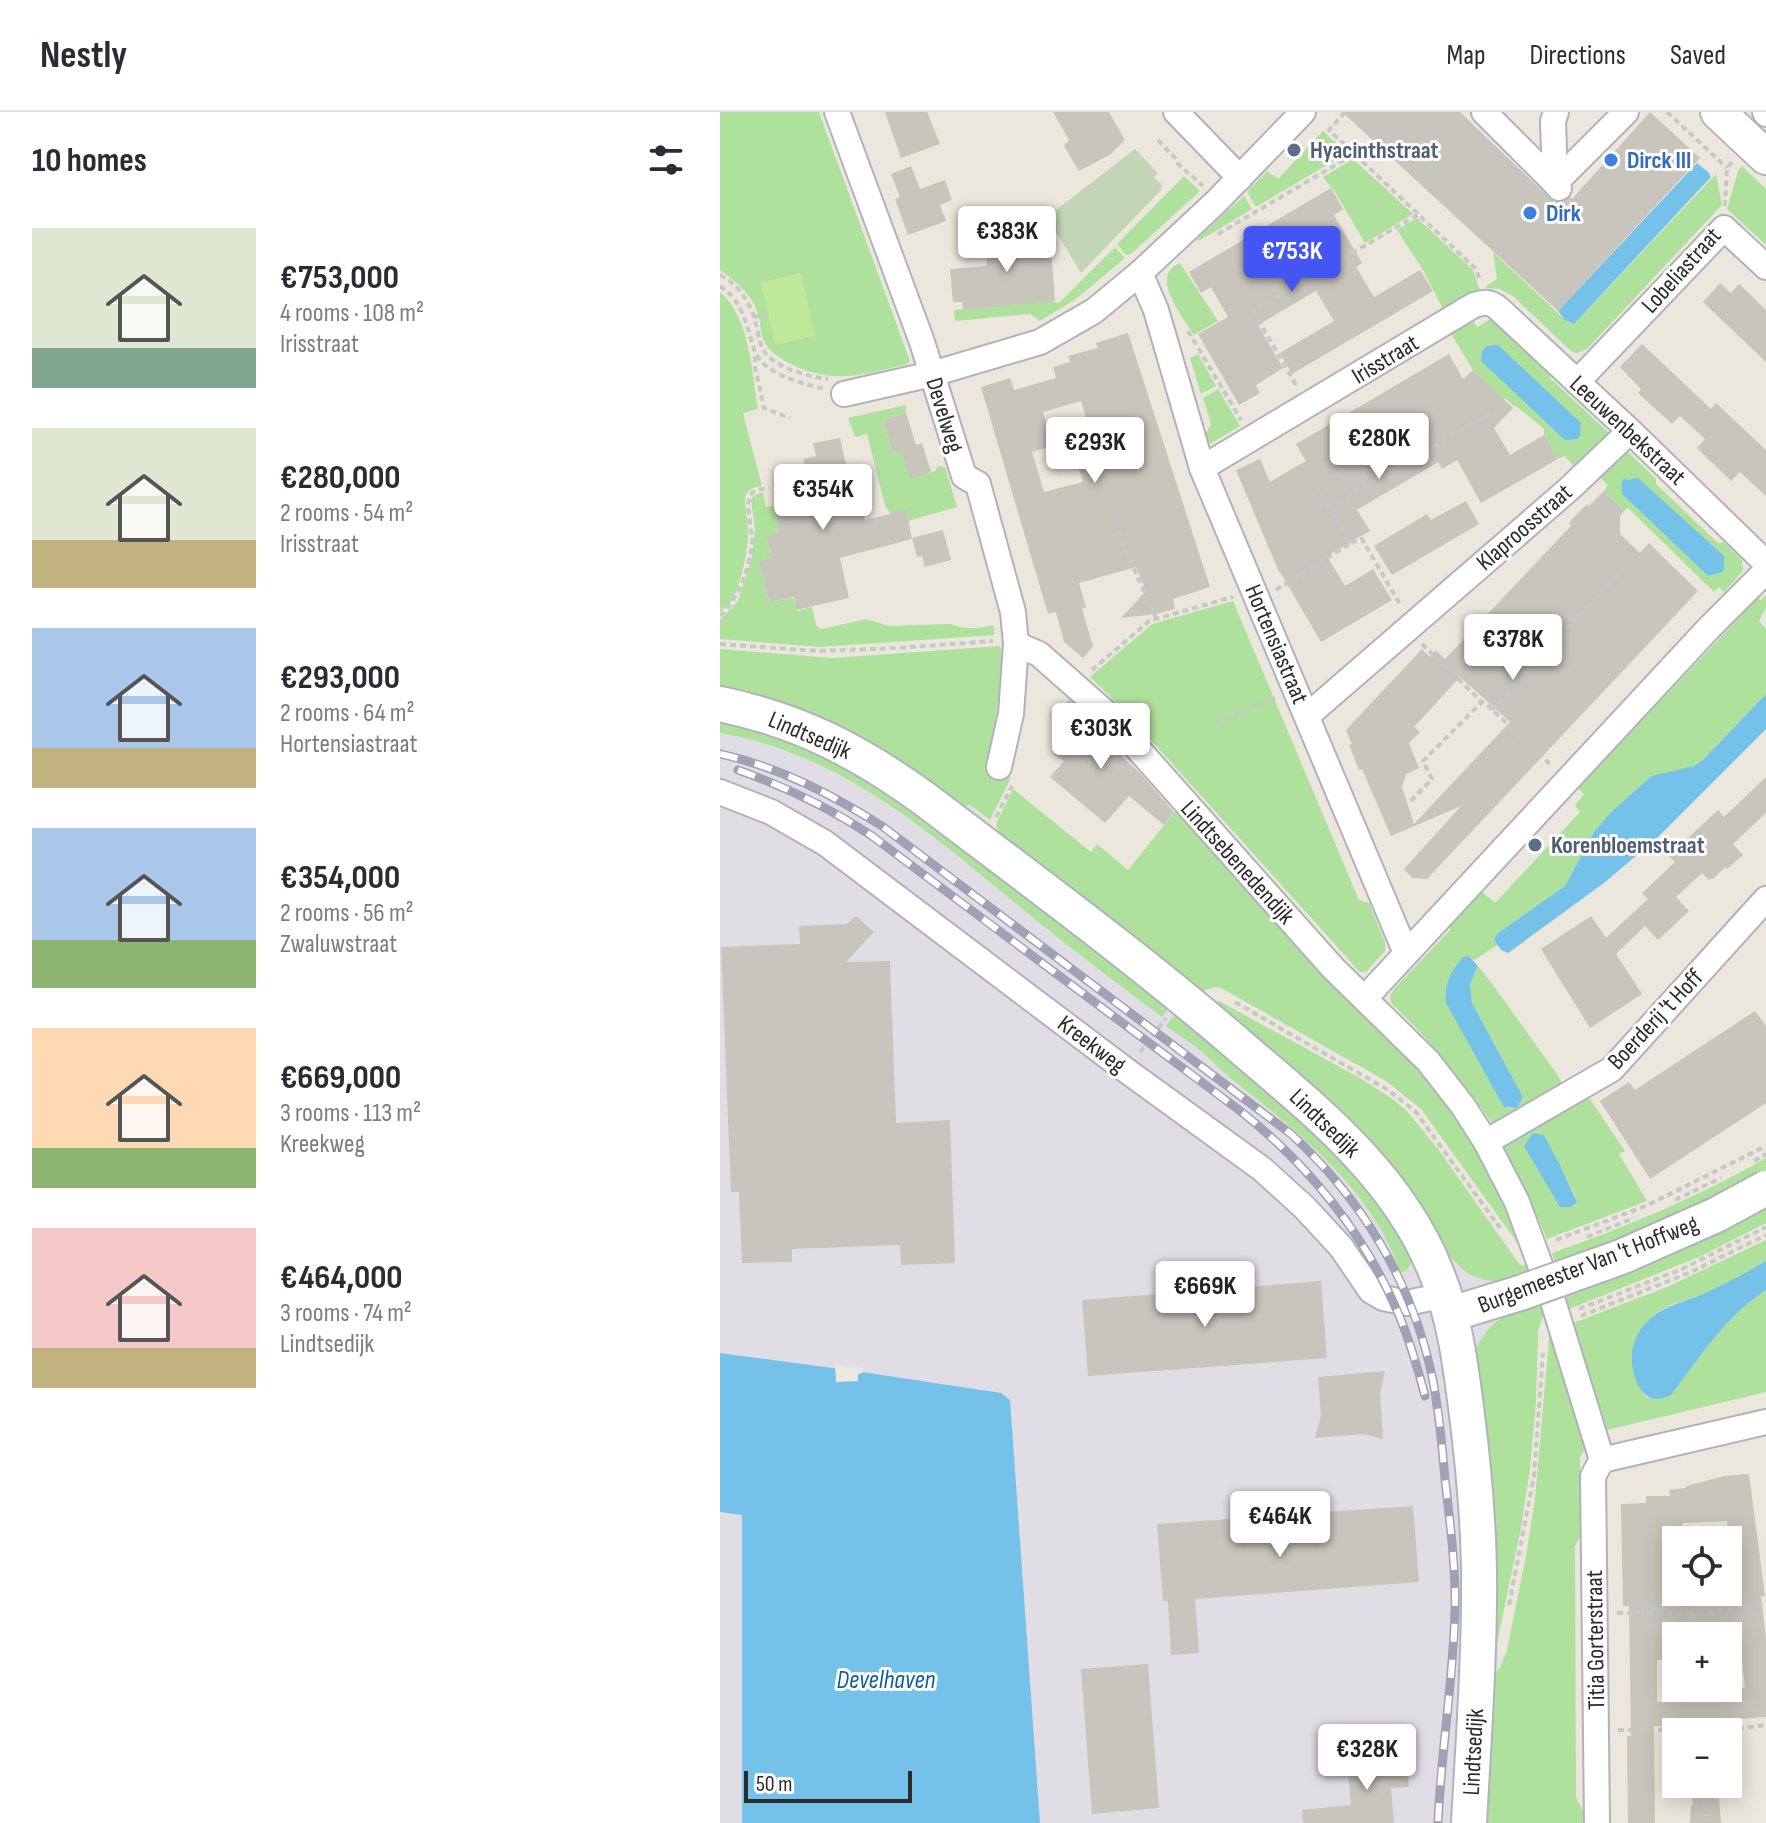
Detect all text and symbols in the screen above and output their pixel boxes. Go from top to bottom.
text: Nestly [40,33,127,78]
text: Map [1447,39,1486,72]
text: Directions [1530,39,1626,72]
text: Saved [1670,39,1726,72]
place label: Hyacinthstraat [1310,136,1439,165]
icon: filters [644,138,688,182]
text: 10 homes [32,140,147,181]
marker: Hyacinthstraat [1285,141,1303,159]
place label: Dirck III [1627,146,1691,175]
marker: Dirck III [1602,151,1620,169]
place label: Dirk [1546,199,1581,228]
marker: Dirk [1521,204,1539,222]
pin: €383K [951,206,1063,274]
text: €383K [976,216,1038,247]
street label: Lobeliastraat [1635,222,1727,319]
pin: €753K [1236,226,1348,294]
text: €753K [1261,236,1323,267]
text: €753,000 [280,257,399,298]
icon: home [96,260,192,356]
text: 4 rooms · 108 m² [280,298,424,329]
street label: Irisstraat [1347,328,1424,391]
text: Irisstraat [280,329,359,360]
street label: Leeuwenbekstraat [1564,369,1692,491]
street label: Develweg [919,374,970,456]
pin: €280K [1323,413,1435,481]
pin: €293K [1039,417,1151,485]
text: €280K [1348,423,1410,454]
text: €293K [1064,427,1126,458]
text: €280,000 [280,457,401,498]
icon: home [96,460,192,556]
pin: €354K [767,464,879,532]
text: €354K [792,474,854,505]
street label: Klaproosstraat [1470,478,1578,577]
text: 2 rooms · 54 m² [280,498,413,529]
text: Irisstraat [280,529,359,560]
street label: Hortensiastraat [1238,580,1315,708]
pin: €378K [1457,614,1569,682]
text: €378K [1482,624,1544,655]
text: €293,000 [280,657,400,698]
icon: home [96,660,192,756]
text: 2 rooms · 64 m² [280,698,415,729]
pin: €303K [1045,703,1157,771]
street label: Lindtsedijk [764,705,856,766]
text: €303K [1070,713,1132,744]
text: Hortensiastraat [280,729,418,760]
street label: Lindtsebenedendijk [1175,795,1301,930]
place label: Korenbloemstraat [1551,831,1705,860]
marker: Korenbloemstraat [1526,836,1544,854]
text: €354,000 [280,857,400,898]
icon: home [96,860,192,956]
text: 2 rooms · 56 m² [280,898,414,929]
text: Zwaluwstraat [280,929,397,960]
street label: Boerderij 't Hoff [1602,963,1709,1076]
street label: Kreekweg [1052,1009,1132,1080]
text: €669,000 [280,1057,401,1098]
icon: home [96,1060,192,1156]
street label: Lindtsedijk [1283,1083,1366,1164]
text: 3 rooms · 113 m² [280,1098,421,1129]
text: Kreekweg [280,1129,365,1160]
street label: Burgemeester Van 't Hoffweg [1474,1209,1702,1320]
text: €464,000 [280,1257,403,1298]
icon: home [96,1260,192,1356]
pin: €669K [1149,1261,1261,1329]
text: €669K [1174,1271,1236,1302]
text: 3 rooms · 74 m² [280,1298,412,1329]
text: Lindtsedijk [280,1329,374,1360]
pin: €464K [1224,1491,1336,1559]
text: €464K [1248,1501,1312,1532]
map controls [1662,1526,1742,1798]
button: locate [1662,1526,1742,1606]
street label: Titia Gorterstraat [1580,1570,1611,1710]
button: + [1662,1622,1742,1702]
water label: Develhaven [837,1665,936,1696]
street label: Lindtsedijk [1457,1708,1490,1796]
button: − [1662,1718,1742,1798]
pin: €328K [1311,1724,1423,1792]
text: €328K [1336,1734,1398,1765]
scale bar [744,1767,912,1803]
text: 50 m [756,1771,792,1798]

